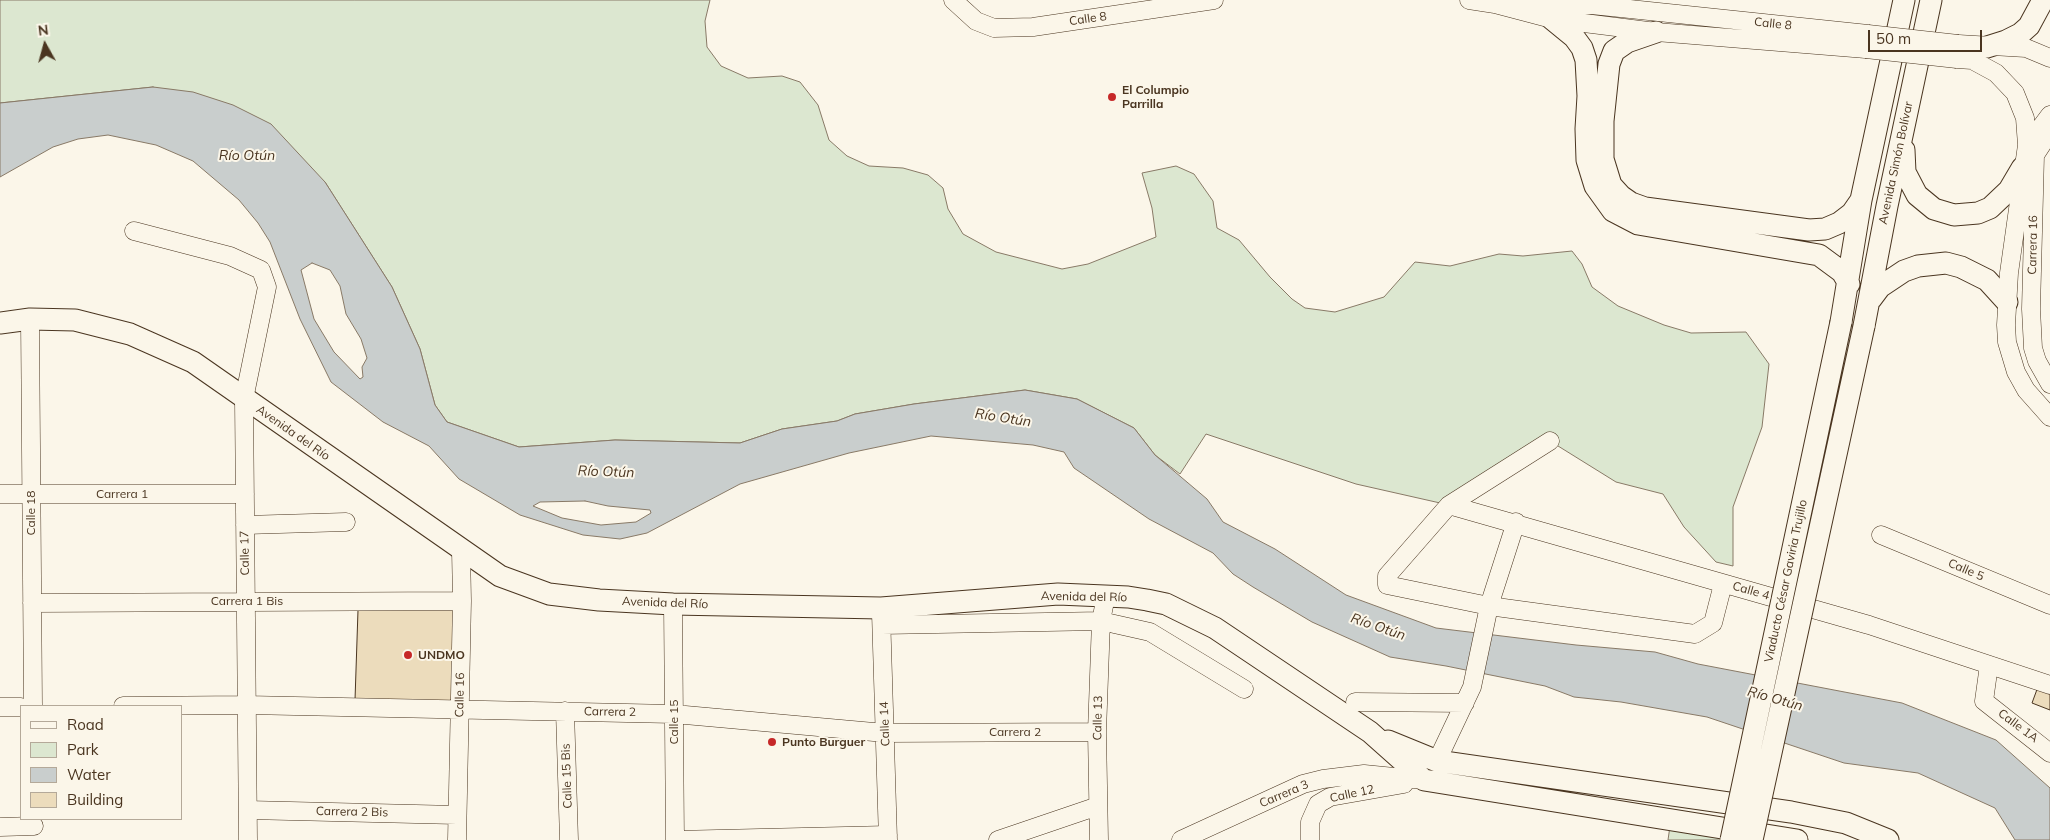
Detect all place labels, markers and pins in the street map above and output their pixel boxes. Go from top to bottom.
place label: El Columpio Parrilla [1122,83,1189,111]
marker: El Columpio Parrilla [1106,91,1118,103]
place label: UNDMO [418,648,465,662]
marker: UNDMO [402,649,414,661]
place label: Punto Burguer [782,735,865,749]
marker: Punto Burguer [766,736,778,748]

